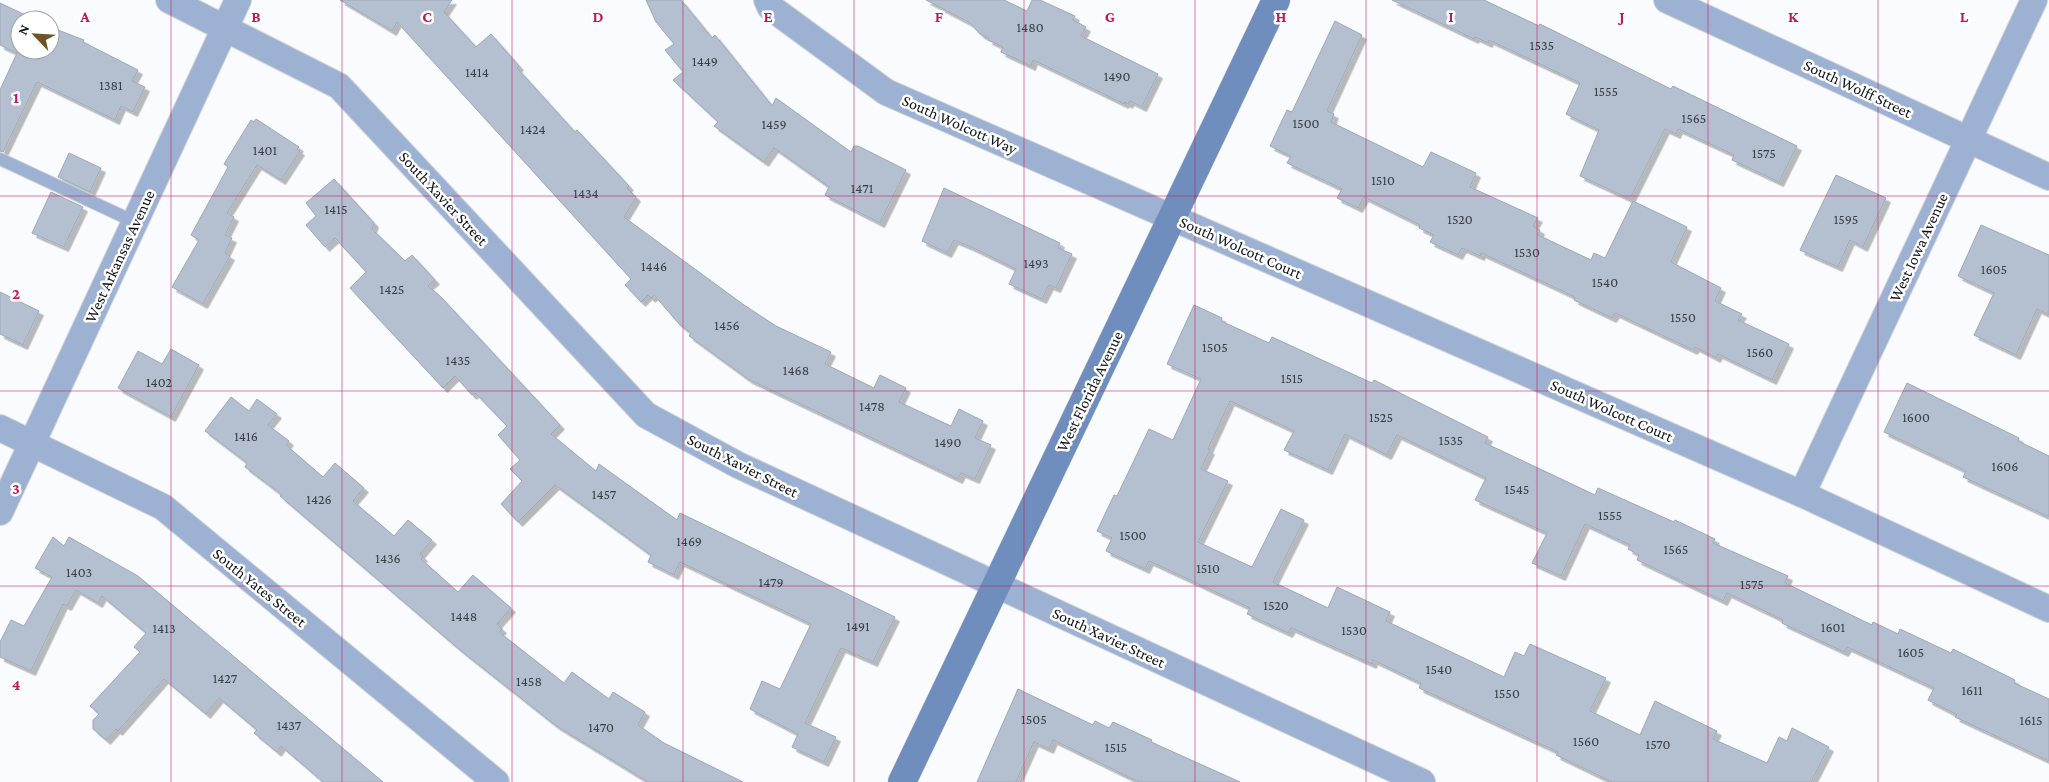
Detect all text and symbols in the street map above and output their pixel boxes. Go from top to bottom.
text: A [79,8,90,25]
text: B [251,8,261,25]
text: C [422,8,432,25]
text: D [592,8,604,25]
text: E [763,8,773,25]
text: F [935,8,944,25]
text: G [1105,8,1115,25]
text: H [1276,8,1287,25]
text: I [1448,8,1454,25]
text: J [1617,8,1625,25]
text: K [1788,8,1799,25]
text: L [1960,8,1969,25]
north arrow [10,10,60,60]
house number: 1480 [1016,19,1044,35]
text: N [14,21,33,37]
house number: 1535 [1530,37,1554,53]
house number: 1449 [692,53,718,69]
street label: South Wolff Street [1801,56,1915,121]
house number: 1414 [465,64,489,80]
house number: 1490 [1104,68,1130,84]
house number: 1381 [99,77,123,93]
house number: 1555 [1594,83,1618,99]
text: 1 [13,89,19,106]
street label: South Wolcott Way [899,92,1020,159]
house number: 1565 [1682,110,1706,126]
house number: 1500 [1292,115,1320,131]
house number: 1459 [761,116,787,132]
house number: 1424 [520,121,546,137]
house number: 1401 [253,142,278,158]
house number: 1575 [1752,145,1776,161]
street label: South Xavier Street [396,148,492,249]
house number: 1510 [1371,172,1395,188]
house number: 1471 [851,180,874,196]
house number: 1434 [573,185,599,201]
street label: West Arkansas Avenue [81,187,158,325]
street label: West Iowa Avenue [1886,190,1951,304]
house number: 1415 [324,201,348,217]
house number: 1520 [1447,211,1473,227]
house number: 1595 [1834,211,1858,227]
street label: South Wolcott Court [1177,213,1305,282]
house number: 1530 [1514,244,1540,260]
house number: 1493 [1023,255,1049,271]
house number: 1446 [641,258,667,274]
house number: 1605 [1981,261,2007,277]
house number: 1540 [1592,274,1618,290]
house number: 1425 [380,281,404,297]
text: 2 [12,285,20,302]
house number: 1550 [1670,309,1696,325]
house number: 1456 [714,317,740,333]
street label: West Florida Avenue [1053,328,1126,454]
house number: 1505 [1202,339,1228,355]
house number: 1560 [1747,344,1773,360]
house number: 1435 [446,352,470,368]
house number: 1468 [783,362,809,378]
house number: 1515 [1281,370,1303,386]
house number: 1402 [146,374,172,390]
street label: South Wolcott Court [1548,376,1676,445]
house number: 1478 [859,398,885,414]
house number: 1525 [1369,409,1393,425]
house number: 1600 [1902,409,1930,425]
house number: 1416 [234,428,258,444]
street label: South Xavier Street [685,430,802,501]
house number: 1535 [1439,432,1463,448]
house number: 1490 [935,434,961,450]
house number: 1606 [1992,458,2018,474]
text: 3 [12,480,20,497]
house number: 1545 [1505,481,1529,497]
house number: 1457 [592,486,617,502]
house number: 1426 [306,491,332,507]
house number: 1555 [1598,507,1622,523]
house number: 1500 [1119,527,1147,543]
house number: 1469 [676,533,702,549]
house number: 1565 [1664,541,1688,557]
street label: South Yates Street [210,545,310,631]
house number: 1436 [375,550,401,566]
house number: 1510 [1196,560,1220,576]
house number: 1403 [66,564,92,580]
house number: 1479 [758,574,784,590]
house number: 1575 [1740,576,1764,592]
house number: 1520 [1263,597,1289,613]
street label: South Xavier Street [1050,604,1168,671]
house number: 1448 [451,608,477,624]
house number: 1491 [846,618,870,634]
house number: 1601 [1821,619,1846,635]
house number: 1413 [152,620,176,636]
house number: 1530 [1341,622,1367,638]
house number: 1605 [1898,644,1924,660]
house number: 1540 [1426,661,1452,677]
house number: 1427 [213,670,238,686]
house number: 1458 [516,673,542,689]
text: 4 [12,676,21,693]
house number: 1611 [1961,682,1983,698]
house number: 1550 [1494,685,1520,701]
house number: 1505 [1021,711,1047,727]
house number: 1615 [2019,712,2043,728]
house number: 1437 [277,717,302,733]
house number: 1470 [588,719,614,735]
house number: 1560 [1573,733,1599,749]
house number: 1570 [1645,736,1671,752]
house number: 1515 [1105,739,1127,755]

